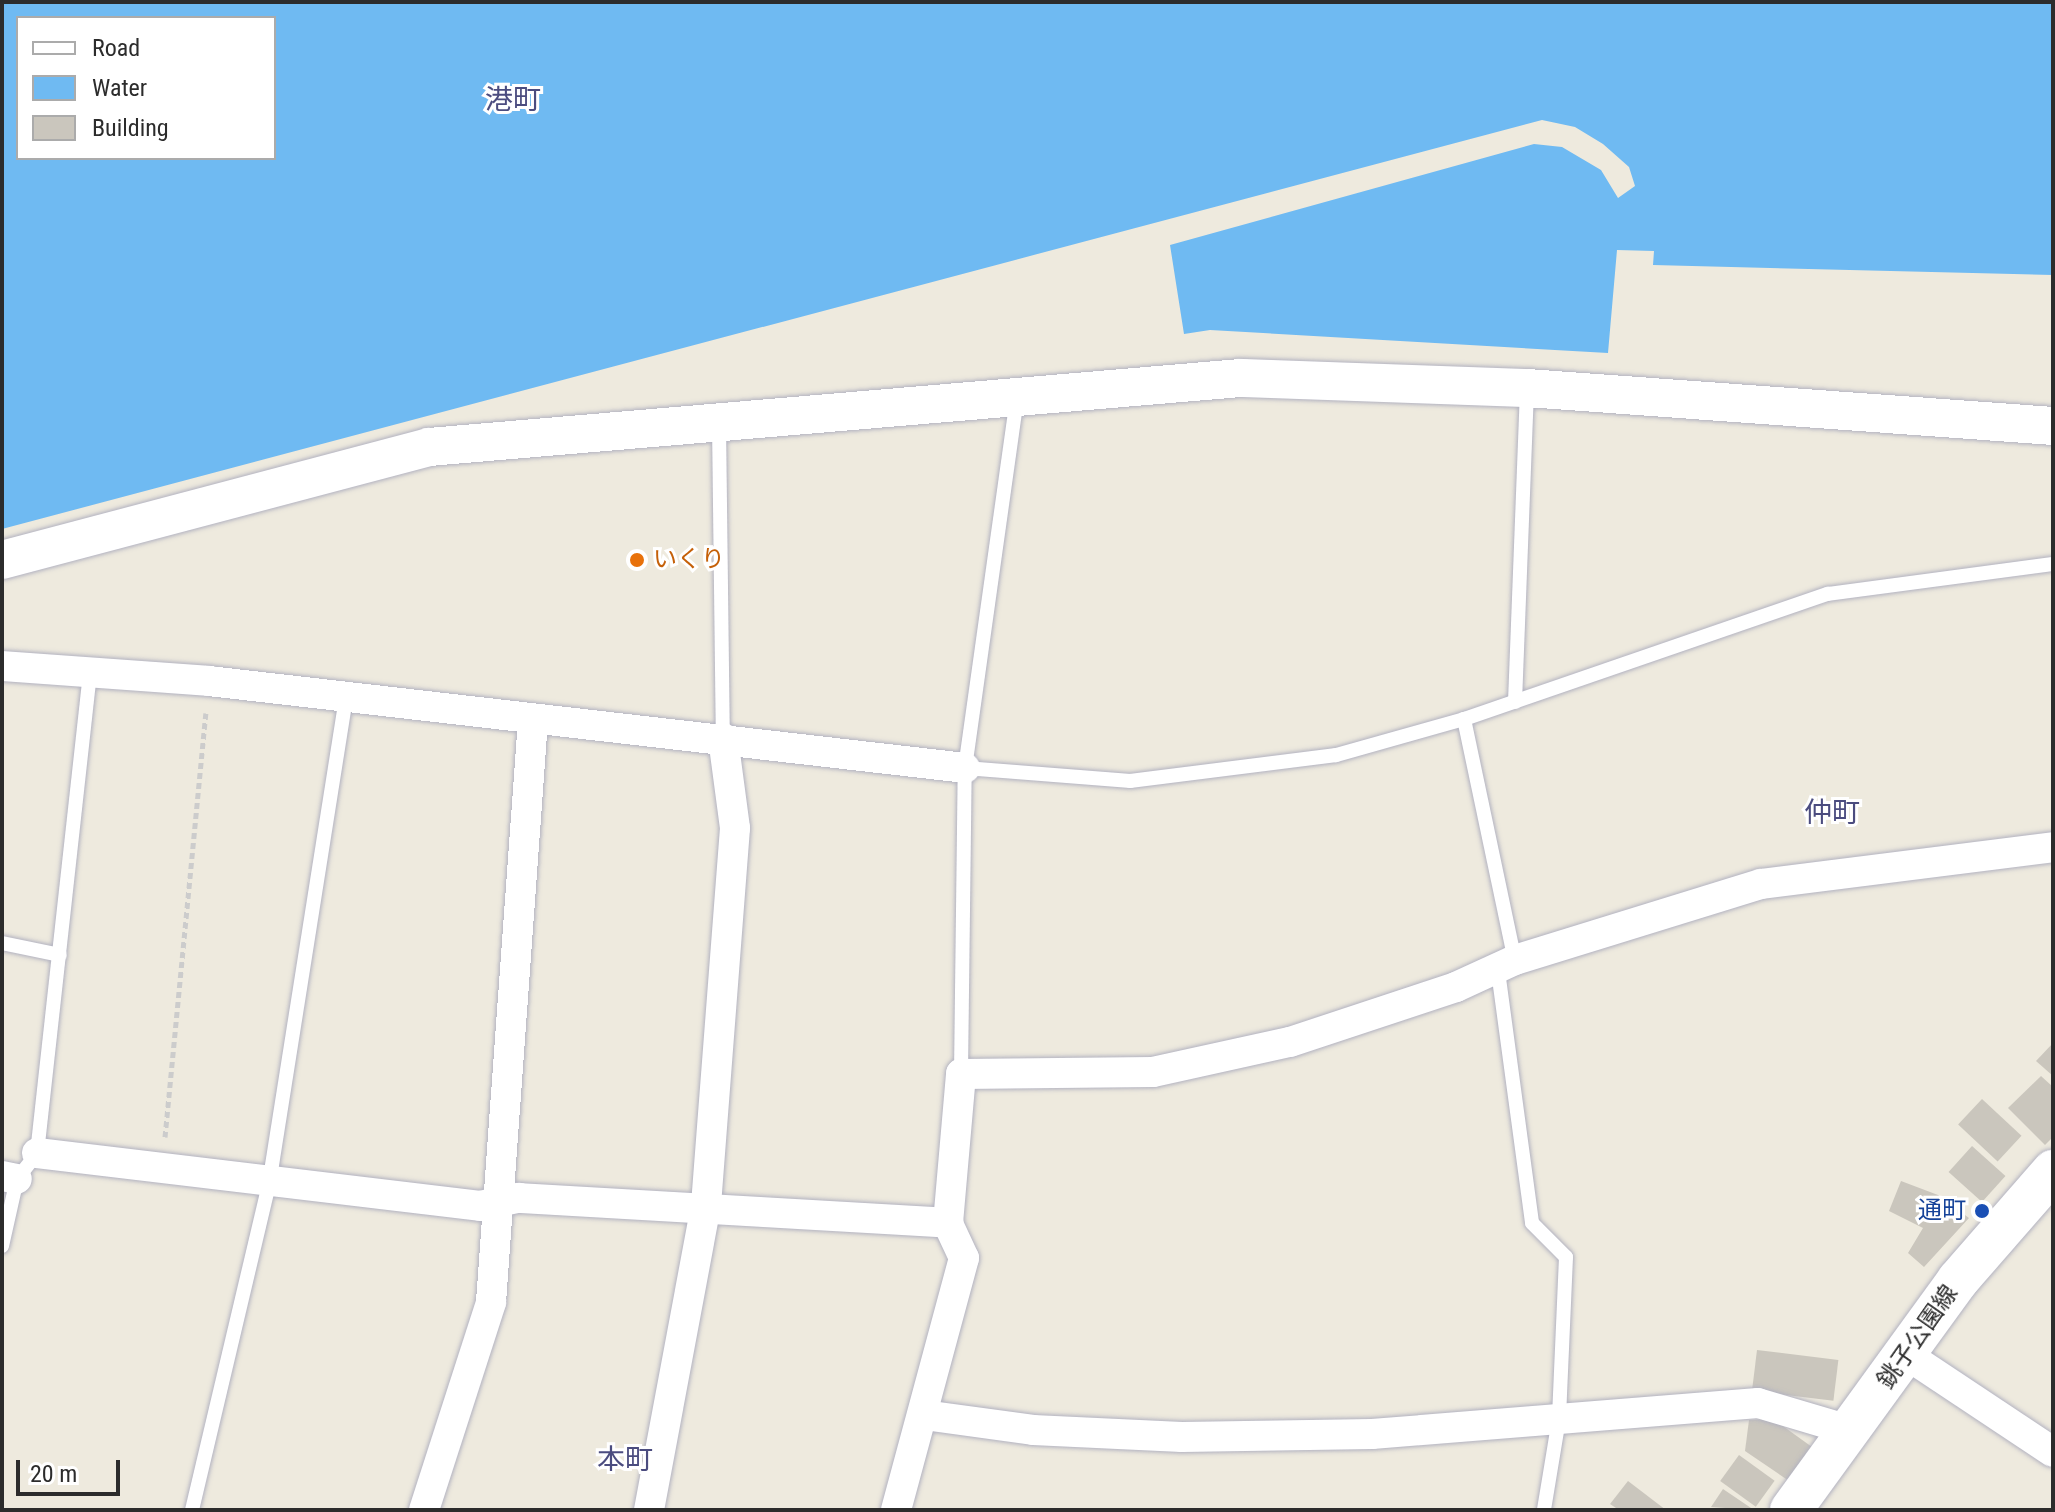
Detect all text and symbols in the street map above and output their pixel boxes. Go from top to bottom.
legend [16,16,276,160]
text: Road [92,34,140,62]
text: Water [92,74,147,102]
district label: 港町 [485,83,541,117]
text: Building [92,114,169,142]
place label: いくり [653,546,725,574]
marker: いくり [628,551,646,569]
district label: 仲町 [1804,796,1860,830]
place label: 通町 [1918,1197,1966,1225]
marker: 通町 [1973,1202,1991,1220]
street label: 銚子公園線 [1872,1280,1964,1394]
district label: 本町 [597,1443,653,1477]
scale bar [20,1444,124,1494]
text: 20 m [30,1460,77,1488]

